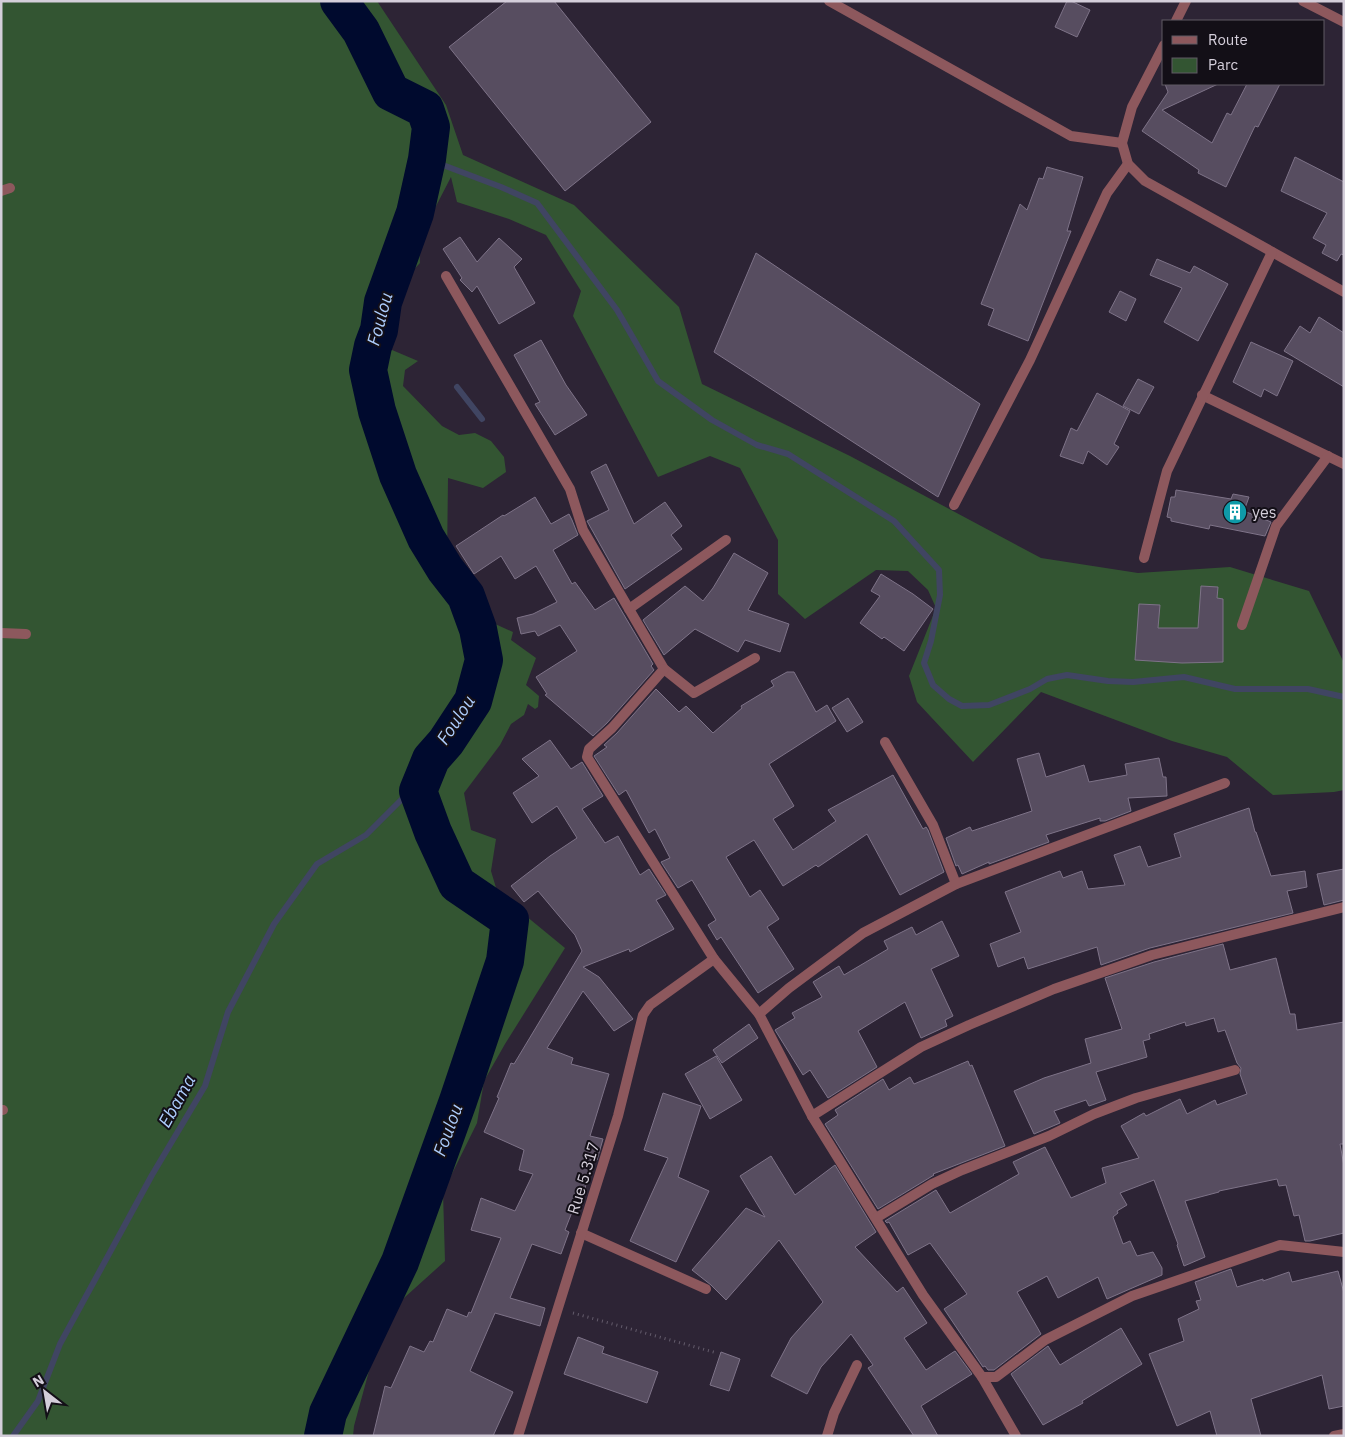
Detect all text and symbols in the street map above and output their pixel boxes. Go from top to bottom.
legend [1162,20,1325,85]
text: Route [1208,30,1248,49]
text: Parc [1208,55,1238,74]
water label: Foulou [361,290,398,348]
building icon: yes [1222,499,1248,525]
place label: yes [1252,502,1276,522]
water label: Foulou [431,691,480,749]
water label: Ebama [153,1070,200,1131]
water label: Foulou [427,1101,468,1159]
street label: Rue 5.317 [563,1139,603,1217]
north arrow [20,1367,70,1417]
text: N [29,1371,47,1391]

